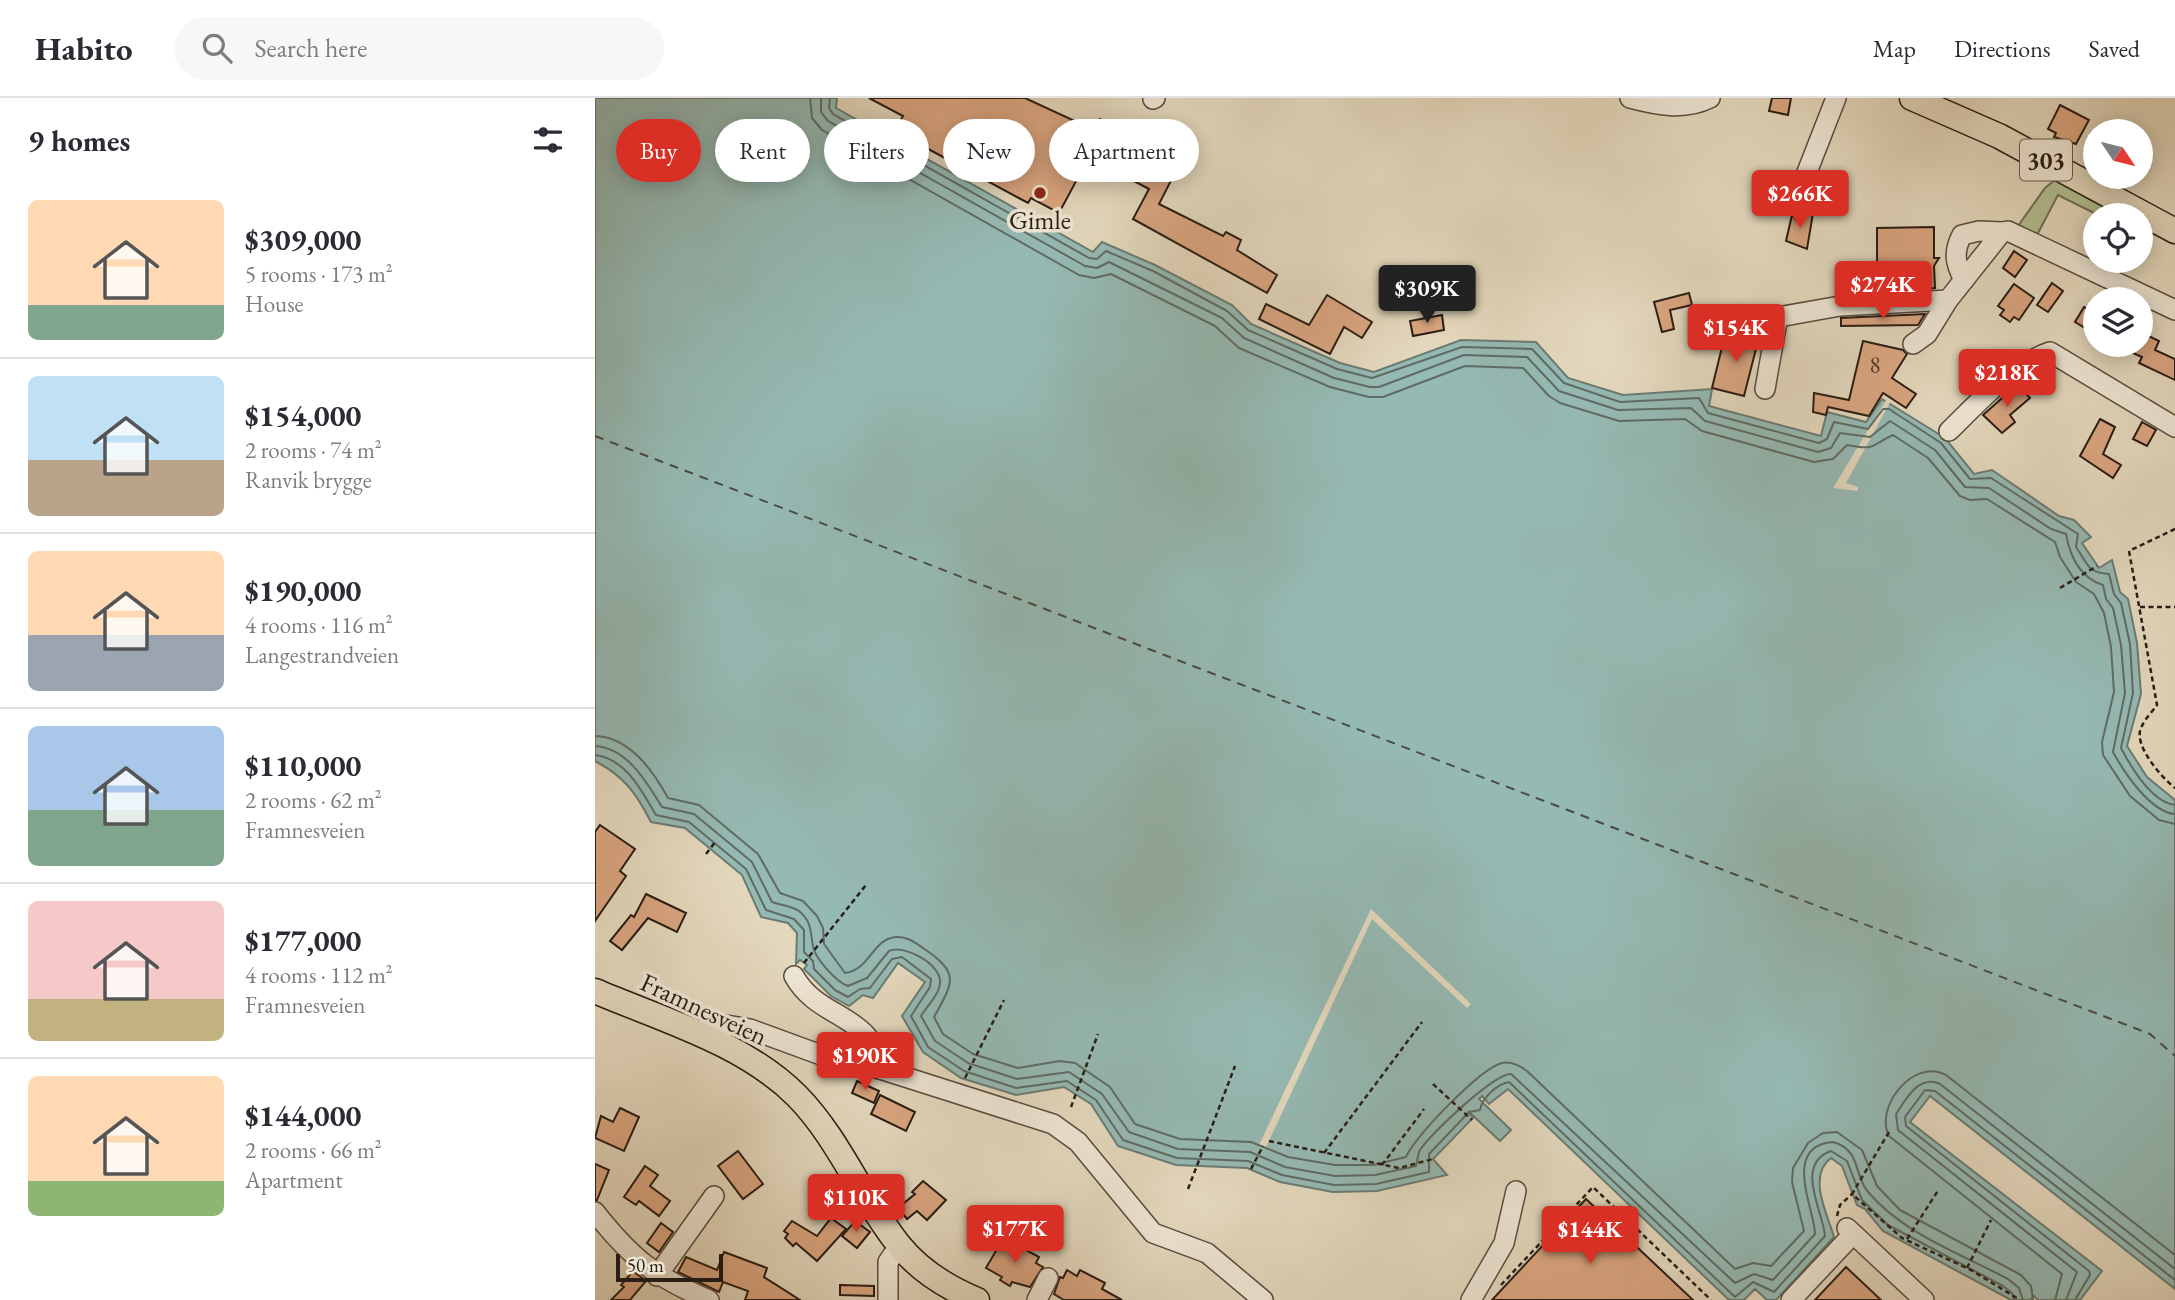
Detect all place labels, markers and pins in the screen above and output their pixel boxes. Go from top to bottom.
pin: $266K [1751,170,1849,230]
marker: Gimle [1032,185,1048,201]
place label: Gimle [1009,203,1071,237]
pin: $274K [1834,262,1932,321]
pin: $309K [1378,266,1476,325]
pin: $154K [1687,304,1785,364]
pin: $218K [1958,350,2056,409]
pin: $190K [816,1032,914,1092]
pin: $110K [807,1174,905,1234]
pin: $177K [966,1206,1064,1265]
pin: $144K [1541,1206,1639,1266]

